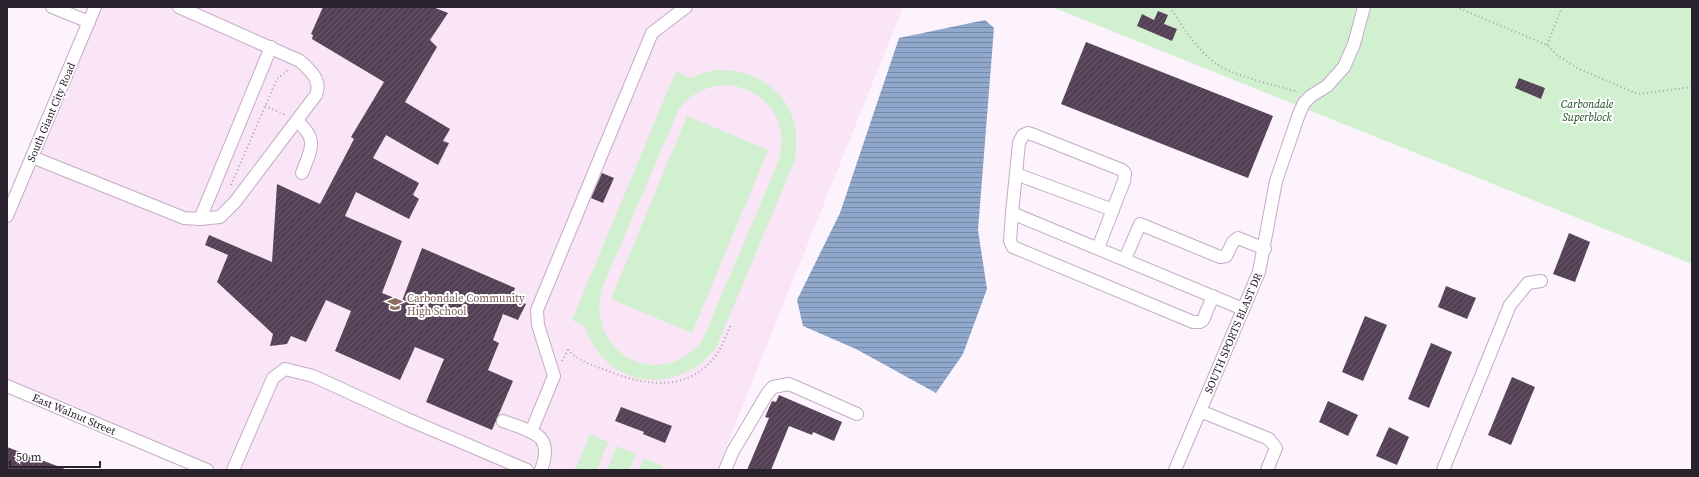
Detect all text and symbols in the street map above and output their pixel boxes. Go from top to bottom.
street label: South Giant City Road [24,59,80,164]
park label: Carbondale Superblock [1561,97,1614,125]
street label: SOUTH SPORTS BLAST DR [1201,271,1266,396]
place label: Carbondale Community High School [407,291,525,319]
school or university icon: Carbondale Community High School [386,295,404,313]
street label: East Walnut Street [30,390,118,439]
scale bar [10,443,100,469]
text: 50 m [16,449,42,465]

